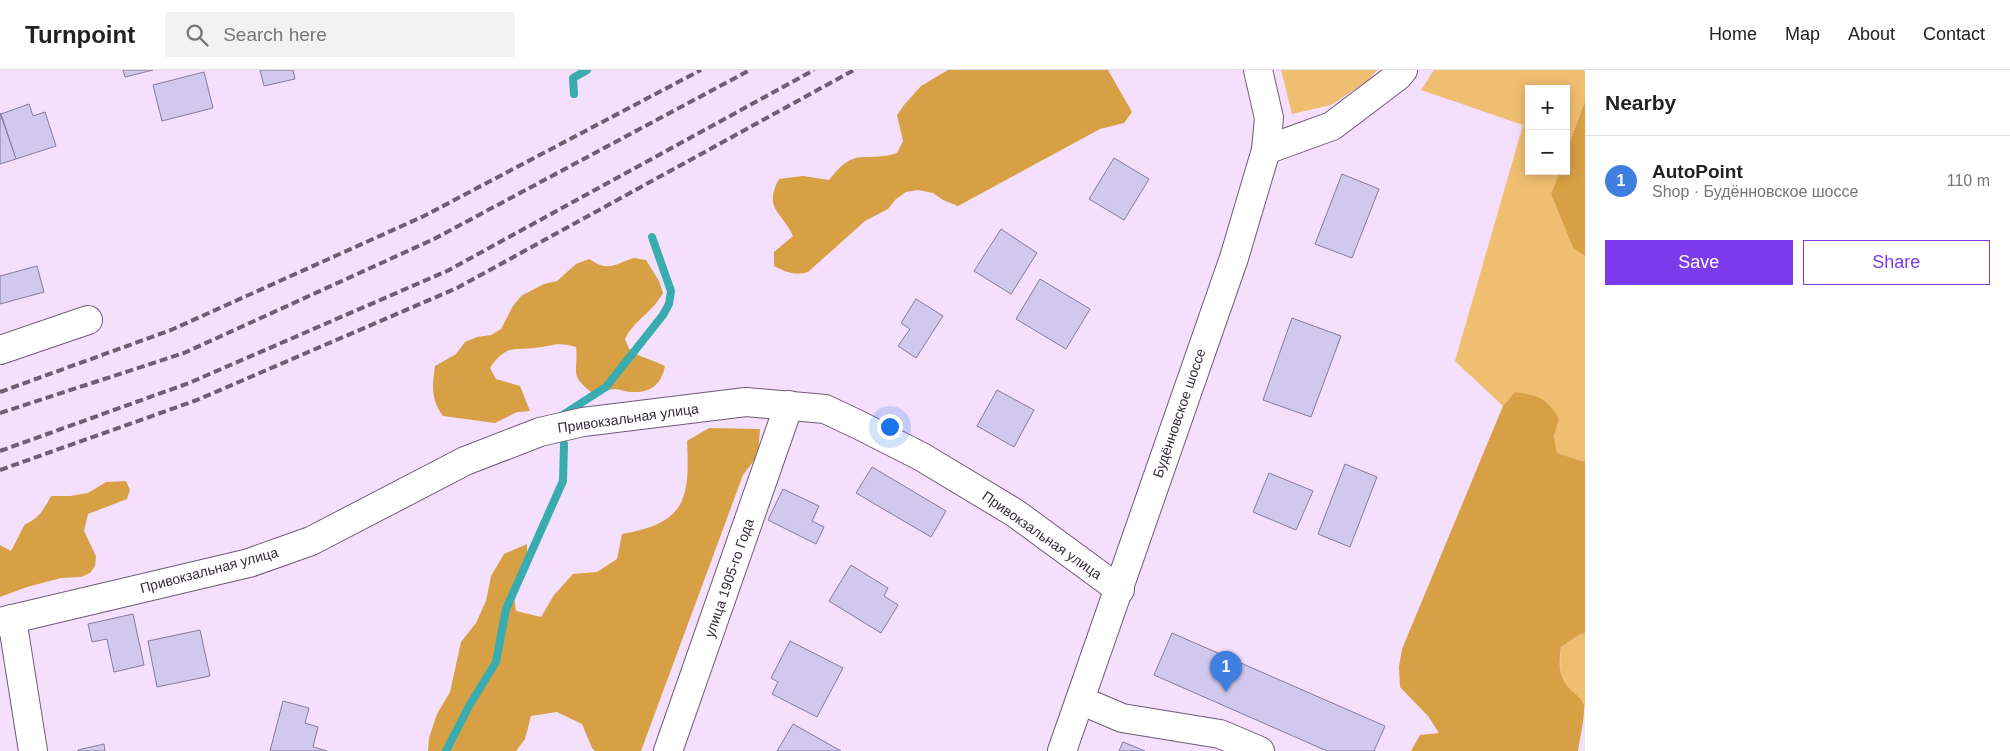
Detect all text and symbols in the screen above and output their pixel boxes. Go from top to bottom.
search box [165,12,515,57]
text: Turnpoint [25,21,135,48]
icon: search [183,21,211,49]
text: Search here [223,24,327,45]
text: Home [1709,24,1757,44]
text: Map [1785,24,1820,44]
text: About [1848,24,1895,44]
text: Contact [1923,24,1985,44]
map controls [1525,85,1570,175]
button: + [1525,85,1570,130]
text: Nearby [1605,91,1676,114]
button: − [1525,130,1570,175]
text: AutoPoint [1652,161,1743,182]
text: 1 [1617,172,1625,189]
text: 110 m [1947,172,1990,189]
text: Shop · Будённовское шоссе [1652,183,1858,200]
button: Save [1605,240,1793,285]
button: Share [1803,240,1990,285]
street label: Будённовское шоссе [1149,346,1209,480]
street label: Привокзальная улица [556,400,700,436]
your location [877,414,903,440]
street label: Привокзальная улица [979,488,1105,582]
street label: улица 1905-го Года [701,516,757,640]
street label: Привокзальная улица [138,544,280,596]
pin: 1 [1210,651,1242,692]

